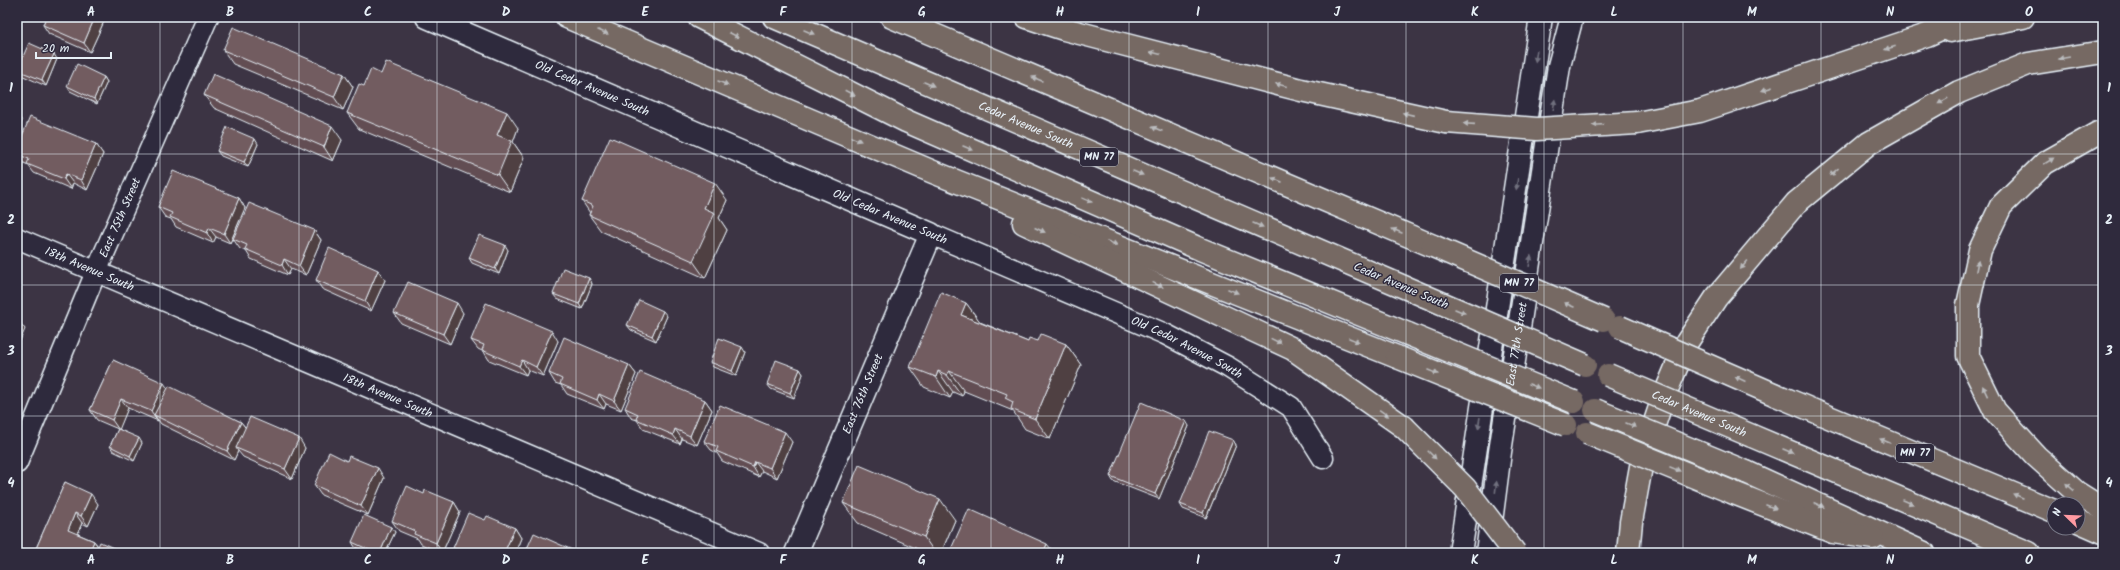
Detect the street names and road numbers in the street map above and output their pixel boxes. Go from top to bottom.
street label: Old Cedar Avenue South [532,55,653,121]
street label: Cedar Avenue South [975,96,1076,154]
road number: MN 77 [1080,148,1118,166]
street label: East 75th Street [94,174,146,261]
street label: Old Cedar Avenue South [830,184,950,250]
street label: 18th Avenue South [42,241,138,296]
street label: Cedar Avenue South [1350,257,1452,315]
road number: MN 77 [1500,274,1538,292]
street label: East 77th Street [1501,300,1532,387]
street label: Old Cedar Avenue South [1128,311,1247,384]
street label: East 76th Street [838,351,889,437]
street label: 18th Avenue South [340,368,436,423]
street label: Cedar Avenue South [1649,385,1750,442]
road number: MN 77 [1896,444,1934,462]

